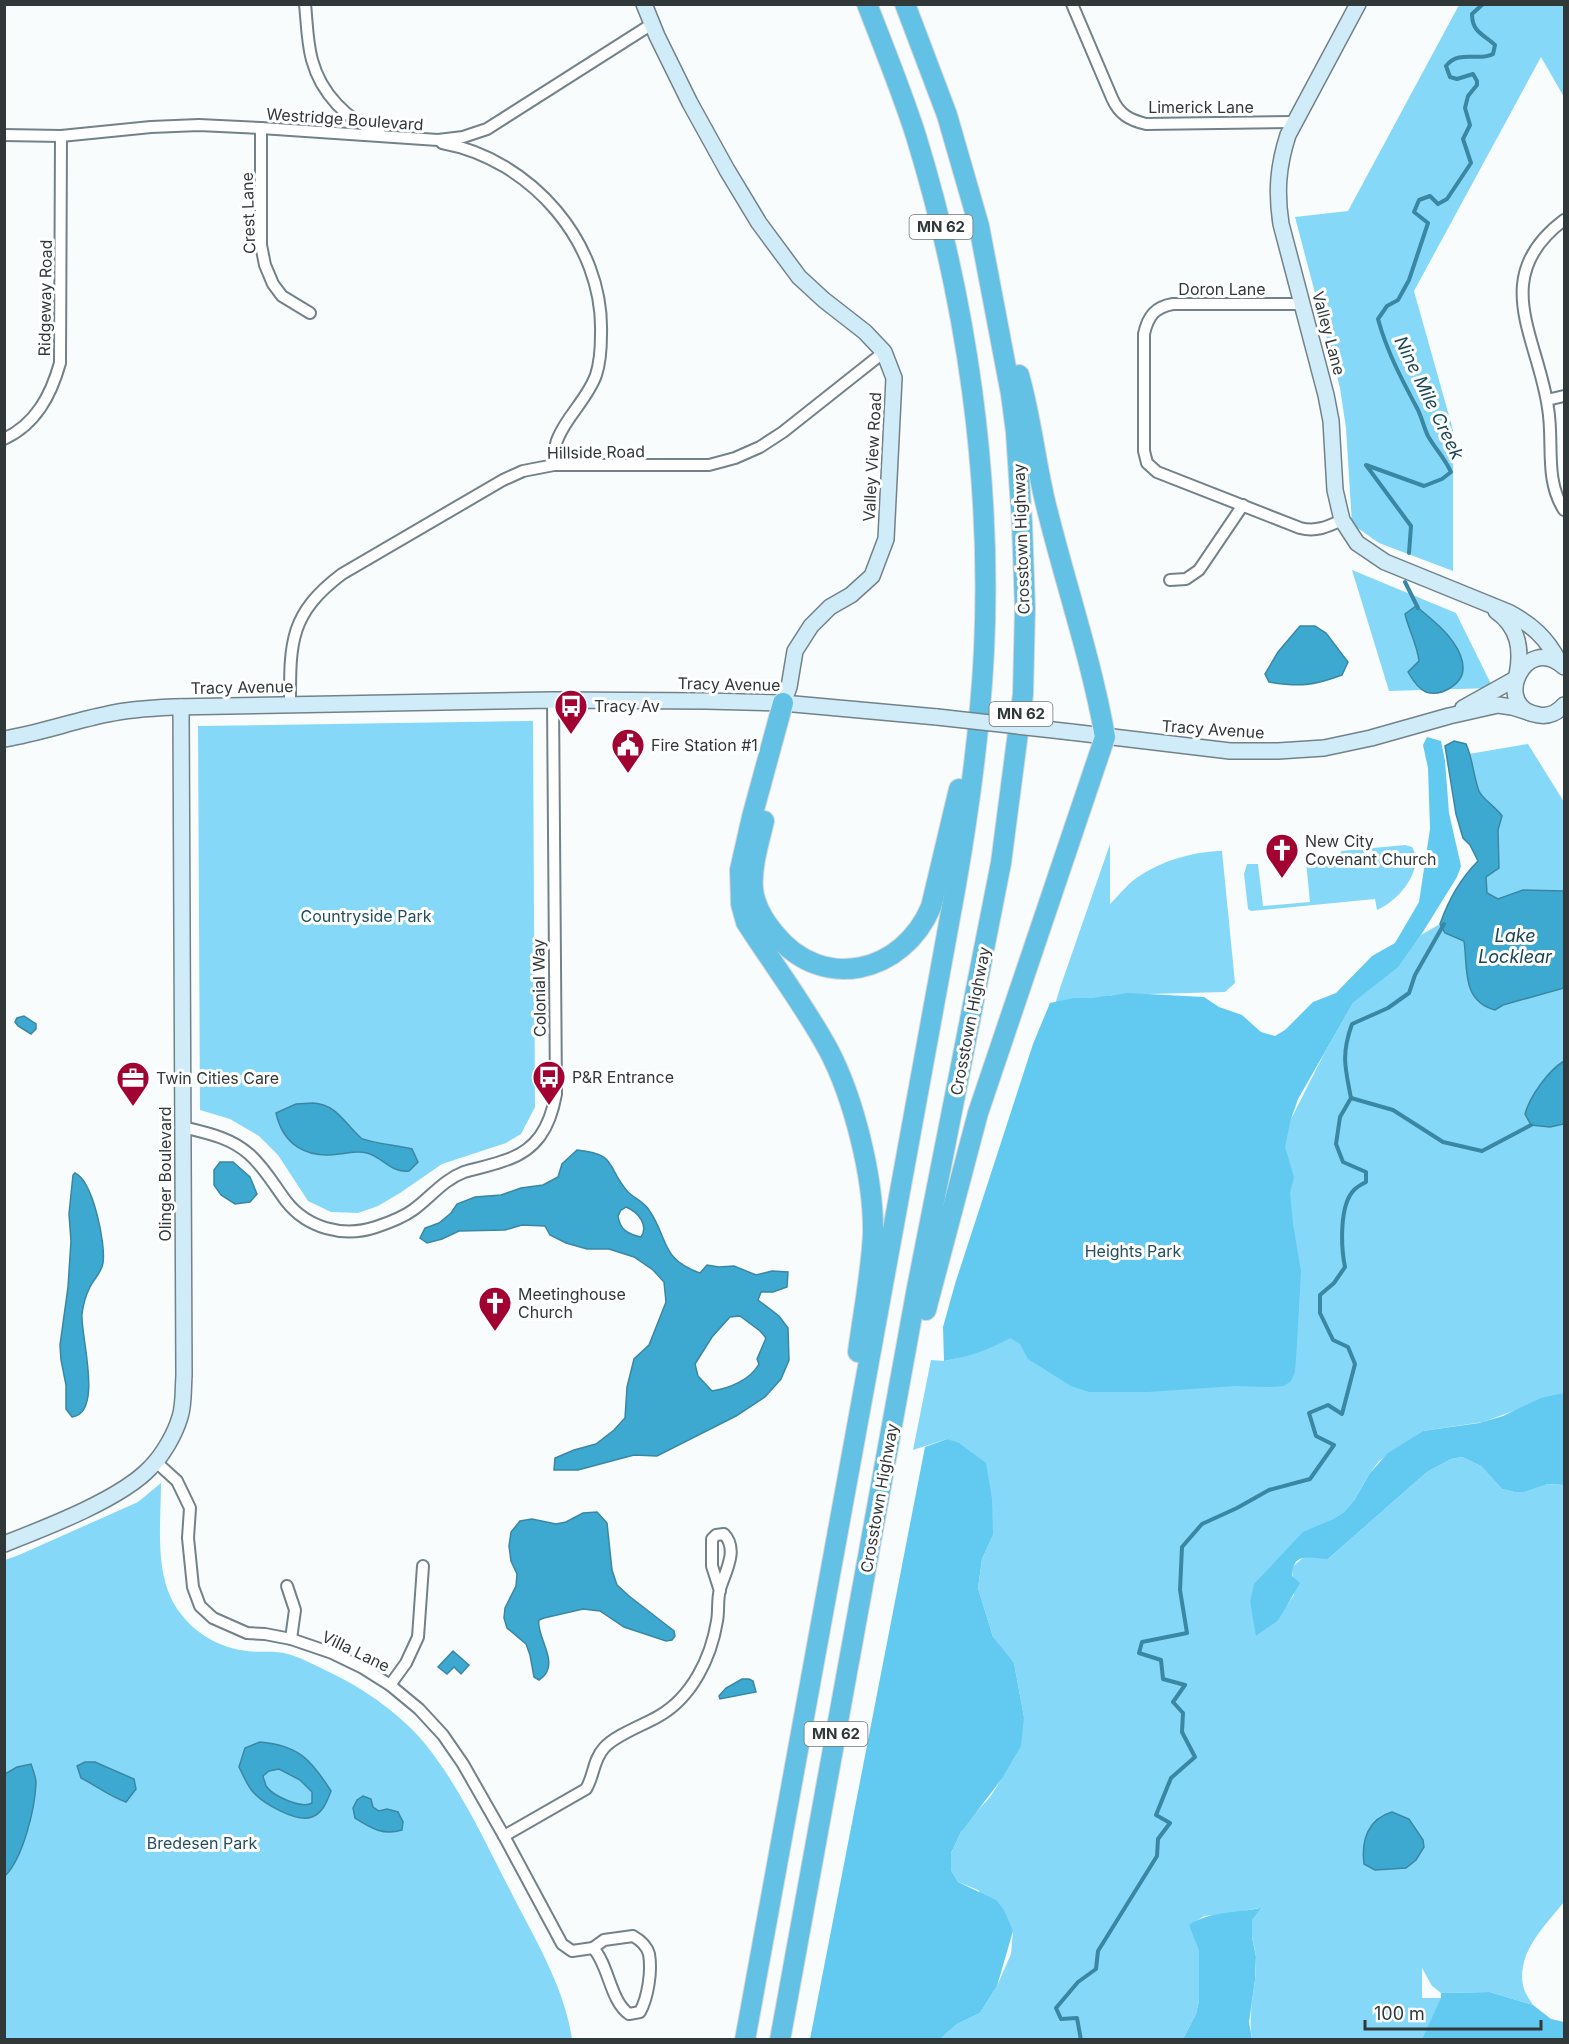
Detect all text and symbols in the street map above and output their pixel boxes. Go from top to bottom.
street label: Limerick Lane [1148,97,1254,117]
street label: Westridge Boulevard [266,104,424,134]
street label: Crest Lane [237,172,259,254]
road number: MN 62 [910,215,972,239]
street label: Ridgeway Road [34,239,56,357]
street label: Doron Lane [1178,279,1266,299]
street label: Valley Lane [1308,289,1350,377]
water label: Nine Mile Creek [1390,333,1469,464]
street label: Valley View Road [859,392,885,522]
street label: Hillside Road [547,441,645,463]
street label: Crosstown Highway [1008,463,1034,615]
street label: Tracy Avenue [677,673,781,695]
street label: Tracy Avenue [190,676,294,698]
bus stop icon: Tracy Av [553,688,589,735]
place label: Tracy Av [594,696,660,716]
road number: MN 62 [990,702,1052,726]
street label: Tracy Avenue [1161,715,1265,743]
public building icon: Fire Station #1 [610,727,646,774]
place label: Fire Station #1 [651,735,758,755]
place label: New City Covenant Church [1305,831,1437,869]
church icon: New City Covenant Church [1264,832,1300,879]
park label: Countryside Park [301,906,432,926]
water label: Lake Locklear [1478,925,1553,967]
street label: Colonial Way [528,939,550,1037]
street label: Crosstown Highway [946,945,994,1097]
bus stop icon: P&R Entrance [531,1059,567,1106]
office icon: Twin Cities Care [115,1060,151,1107]
place label: P&R Entrance [572,1067,674,1087]
place label: Twin Cities Care [156,1068,279,1088]
street label: Olinger Boulevard [155,1107,175,1241]
park label: Heights Park [1085,1241,1182,1261]
place label: Meetinghouse Church [518,1284,626,1322]
church icon: Meetinghouse Church [477,1285,513,1332]
street label: Crosstown Highway [856,1422,902,1574]
street label: Villa Lane [319,1626,393,1676]
road number: MN 62 [804,1722,868,1746]
park label: Bredesen Park [147,1833,258,1853]
scale bar [1365,1993,1540,2031]
text: 100 m [1374,2003,1425,2024]

